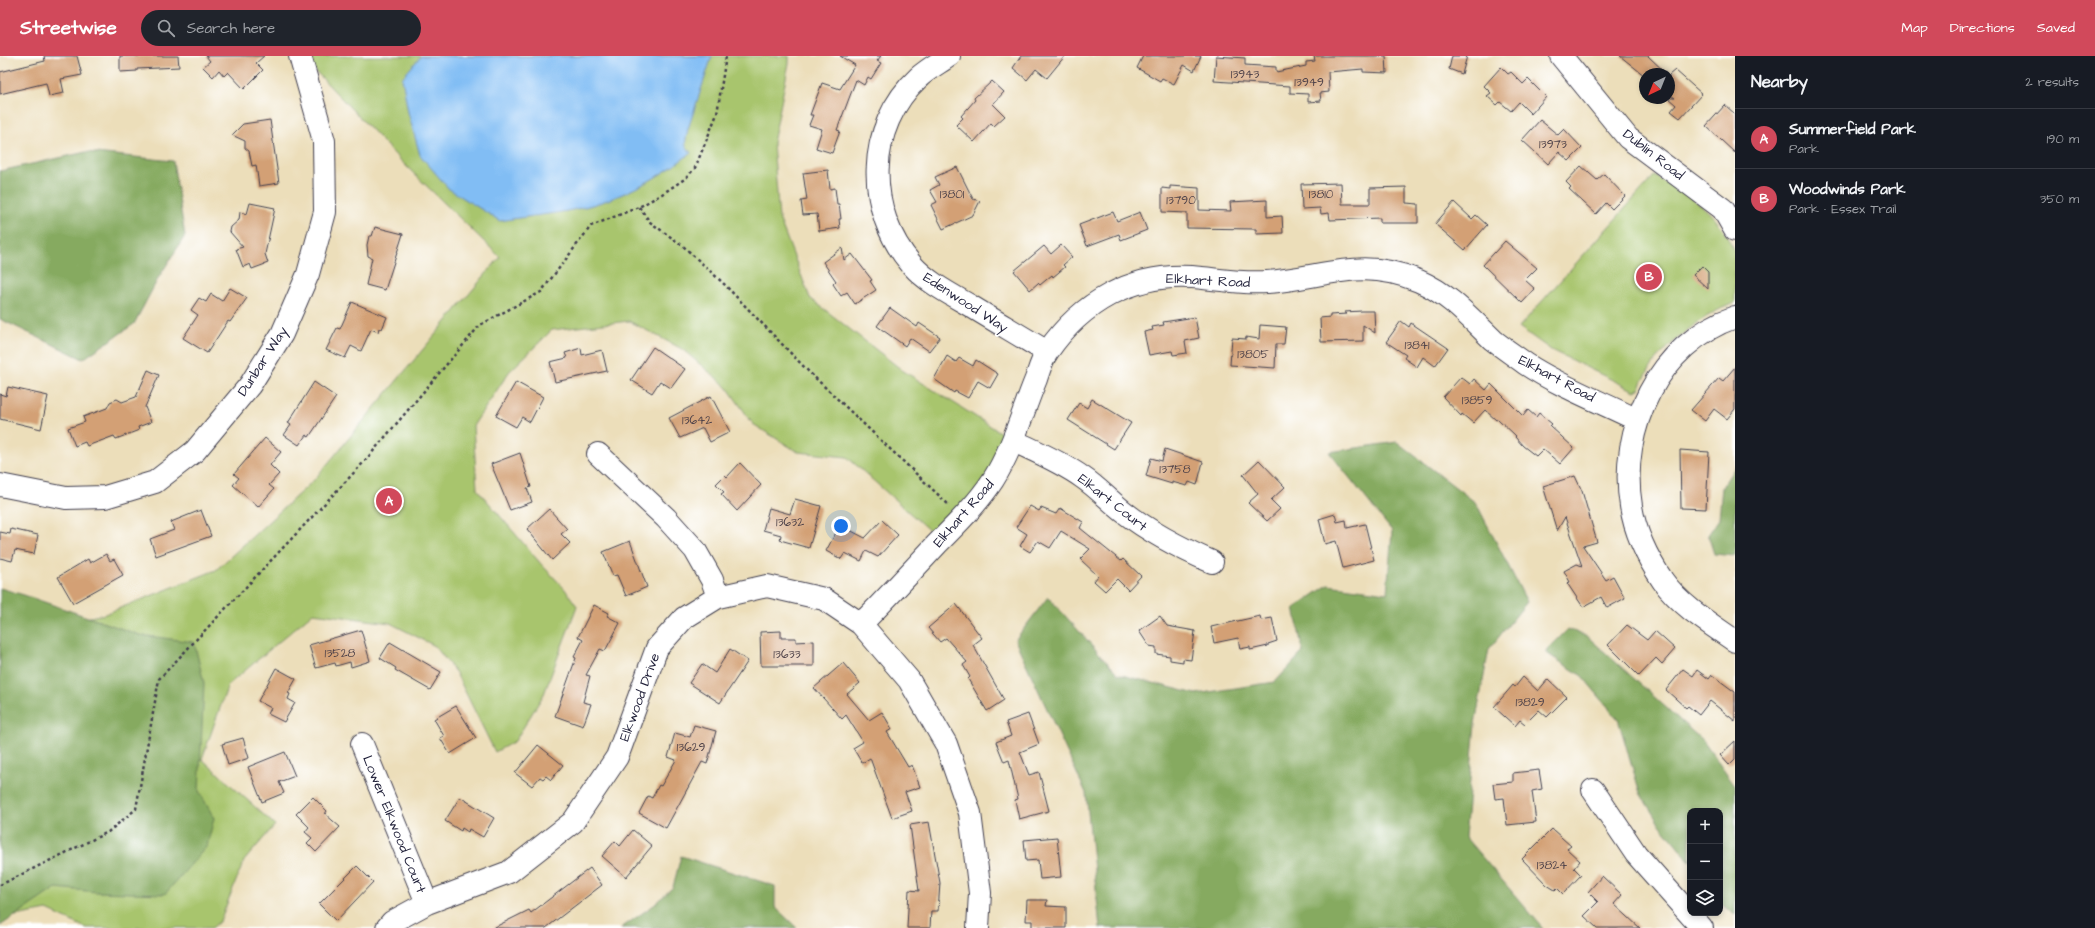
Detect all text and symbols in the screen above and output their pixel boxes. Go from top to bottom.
search box [141,10,421,46]
text: Streetwise [20,15,117,42]
icon: search [155,17,177,39]
text: Search here [187,18,275,39]
text: Map [1901,18,1928,38]
text: Directions [1950,18,2015,38]
text: Saved [2037,18,2075,38]
house number: 13943 [1231,66,1259,83]
north arrow [1639,68,1675,104]
text: Nearby [1751,70,1808,94]
text: 2 results [2025,73,2079,91]
house number: 13949 [1294,74,1324,91]
text: Summerfield Park [1789,119,1916,140]
street label: Dublin Road [1618,124,1688,185]
text: A [1760,130,1768,148]
text: 190 m [2046,130,2079,148]
house number: 13973 [1539,136,1567,153]
text: Park [1789,140,1819,158]
text: Woodwinds Park [1789,179,1905,200]
house number: 13801 [940,186,965,203]
house number: 13810 [1309,186,1334,203]
text: B [1759,190,1769,208]
text: 350 m [2040,190,2079,208]
house number: 13790 [1166,192,1196,209]
text: Park · Essex Trail [1789,200,1896,218]
pin: B [1636,262,1662,292]
street label: Edenwood Way [919,268,1012,338]
street label: Elkhart Road [1165,269,1251,293]
street label: Dunbar Way [233,323,293,400]
house number: 13841 [1404,337,1430,354]
house number: 13805 [1237,346,1269,363]
street label: Elkhart Road [1515,350,1598,407]
house number: 13859 [1462,392,1493,409]
house number: 13642 [682,412,712,429]
house number: 13758 [1159,461,1191,478]
street label: Elkart Court [1073,469,1152,537]
street label: Elkhart Road [929,475,999,552]
pin: A [376,486,402,516]
house number: 13632 [776,514,804,531]
your location [831,516,851,536]
house number: 13528 [325,645,356,662]
house number: 13633 [773,646,801,663]
street label: Elkwood Drive [615,650,665,744]
house number: 13829 [1515,694,1545,711]
house number: 13629 [677,739,706,756]
street label: Lower Elkwood Court [357,752,431,897]
map controls [1687,808,1723,916]
button: + [1687,808,1723,844]
button: − [1687,844,1723,880]
house number: 13824 [1537,857,1567,874]
button: layers [1687,880,1723,916]

